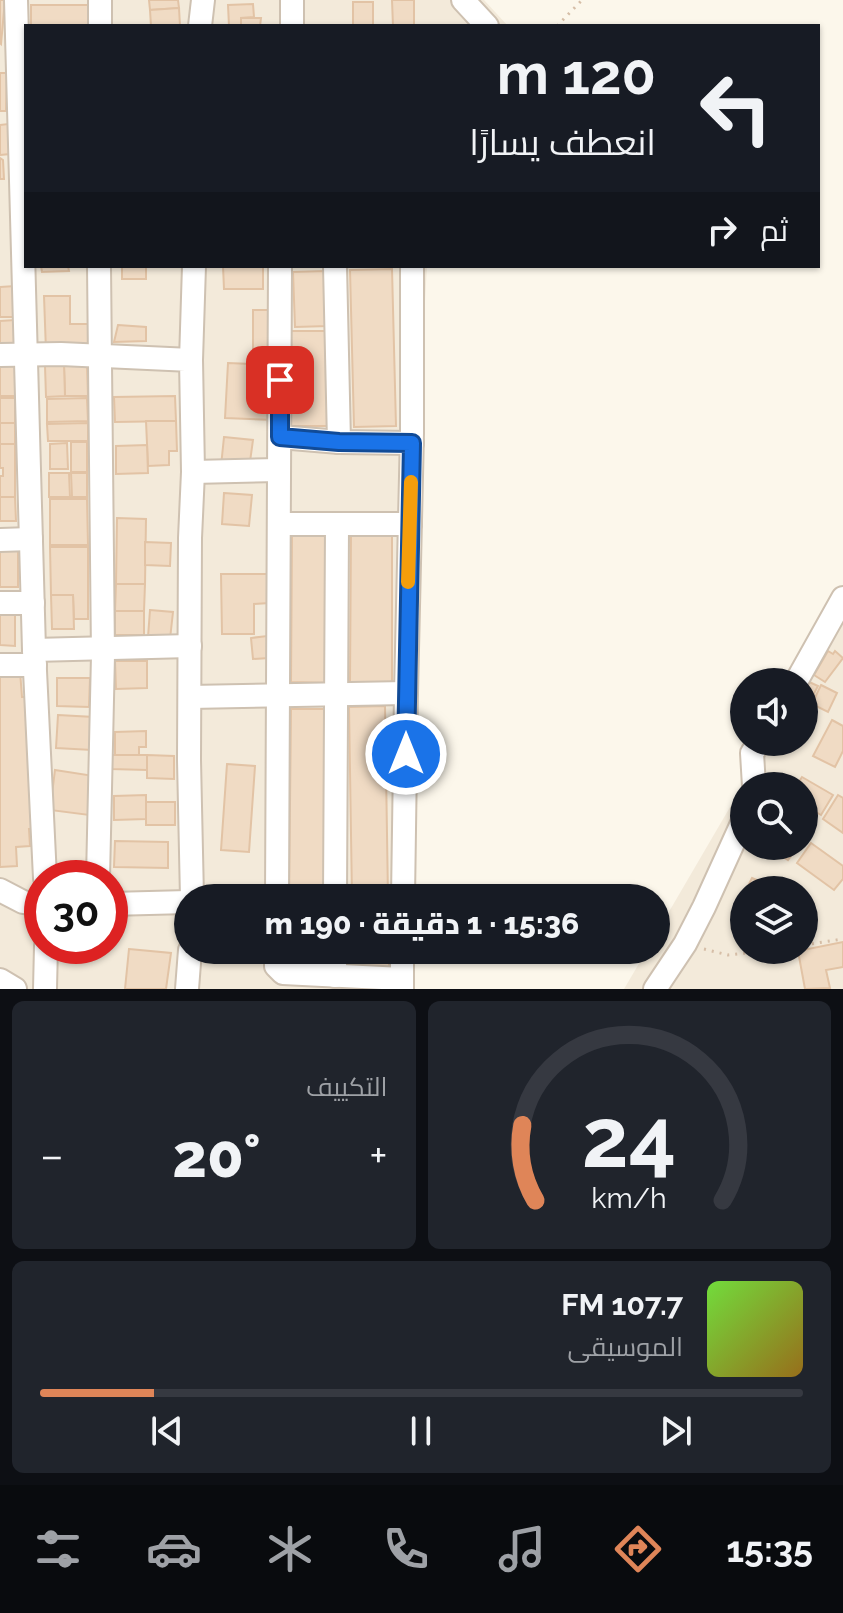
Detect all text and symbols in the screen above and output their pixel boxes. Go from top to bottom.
text: 120 m [497,41,656,107]
icon: left [684,56,788,160]
text: انعطف يسارًا [469,121,656,163]
icon: right [700,208,744,252]
text: ثم [760,213,788,248]
pin [246,346,314,414]
icon: arrive [258,358,302,402]
map controls [730,668,818,964]
button: sound [730,668,818,756]
position arrow [364,712,448,796]
button: search [730,772,818,860]
speed limit sign: 30 [24,860,128,964]
button: layers [730,876,818,964]
text: 15:36 · 1 دقيقة · 190 m [265,906,579,941]
text: التكييف [306,1072,388,1102]
text: 24 [582,1089,676,1186]
text: 20° [172,1121,261,1191]
text: − [40,1130,64,1181]
text: + [369,1130,387,1181]
text: km/h [592,1181,667,1215]
text: 107.7 FM [561,1287,683,1322]
text: الموسيقى [568,1332,683,1362]
icon: previous [145,1409,189,1453]
icon: pause [399,1409,443,1453]
icon: next [654,1409,698,1453]
icon: filters [30,1521,86,1577]
icon: car [146,1521,202,1577]
icon: climate [262,1521,318,1577]
icon: phone [378,1521,434,1577]
icon: music [494,1521,550,1577]
icon: directions [610,1521,666,1577]
text: 15:35 [726,1528,813,1570]

